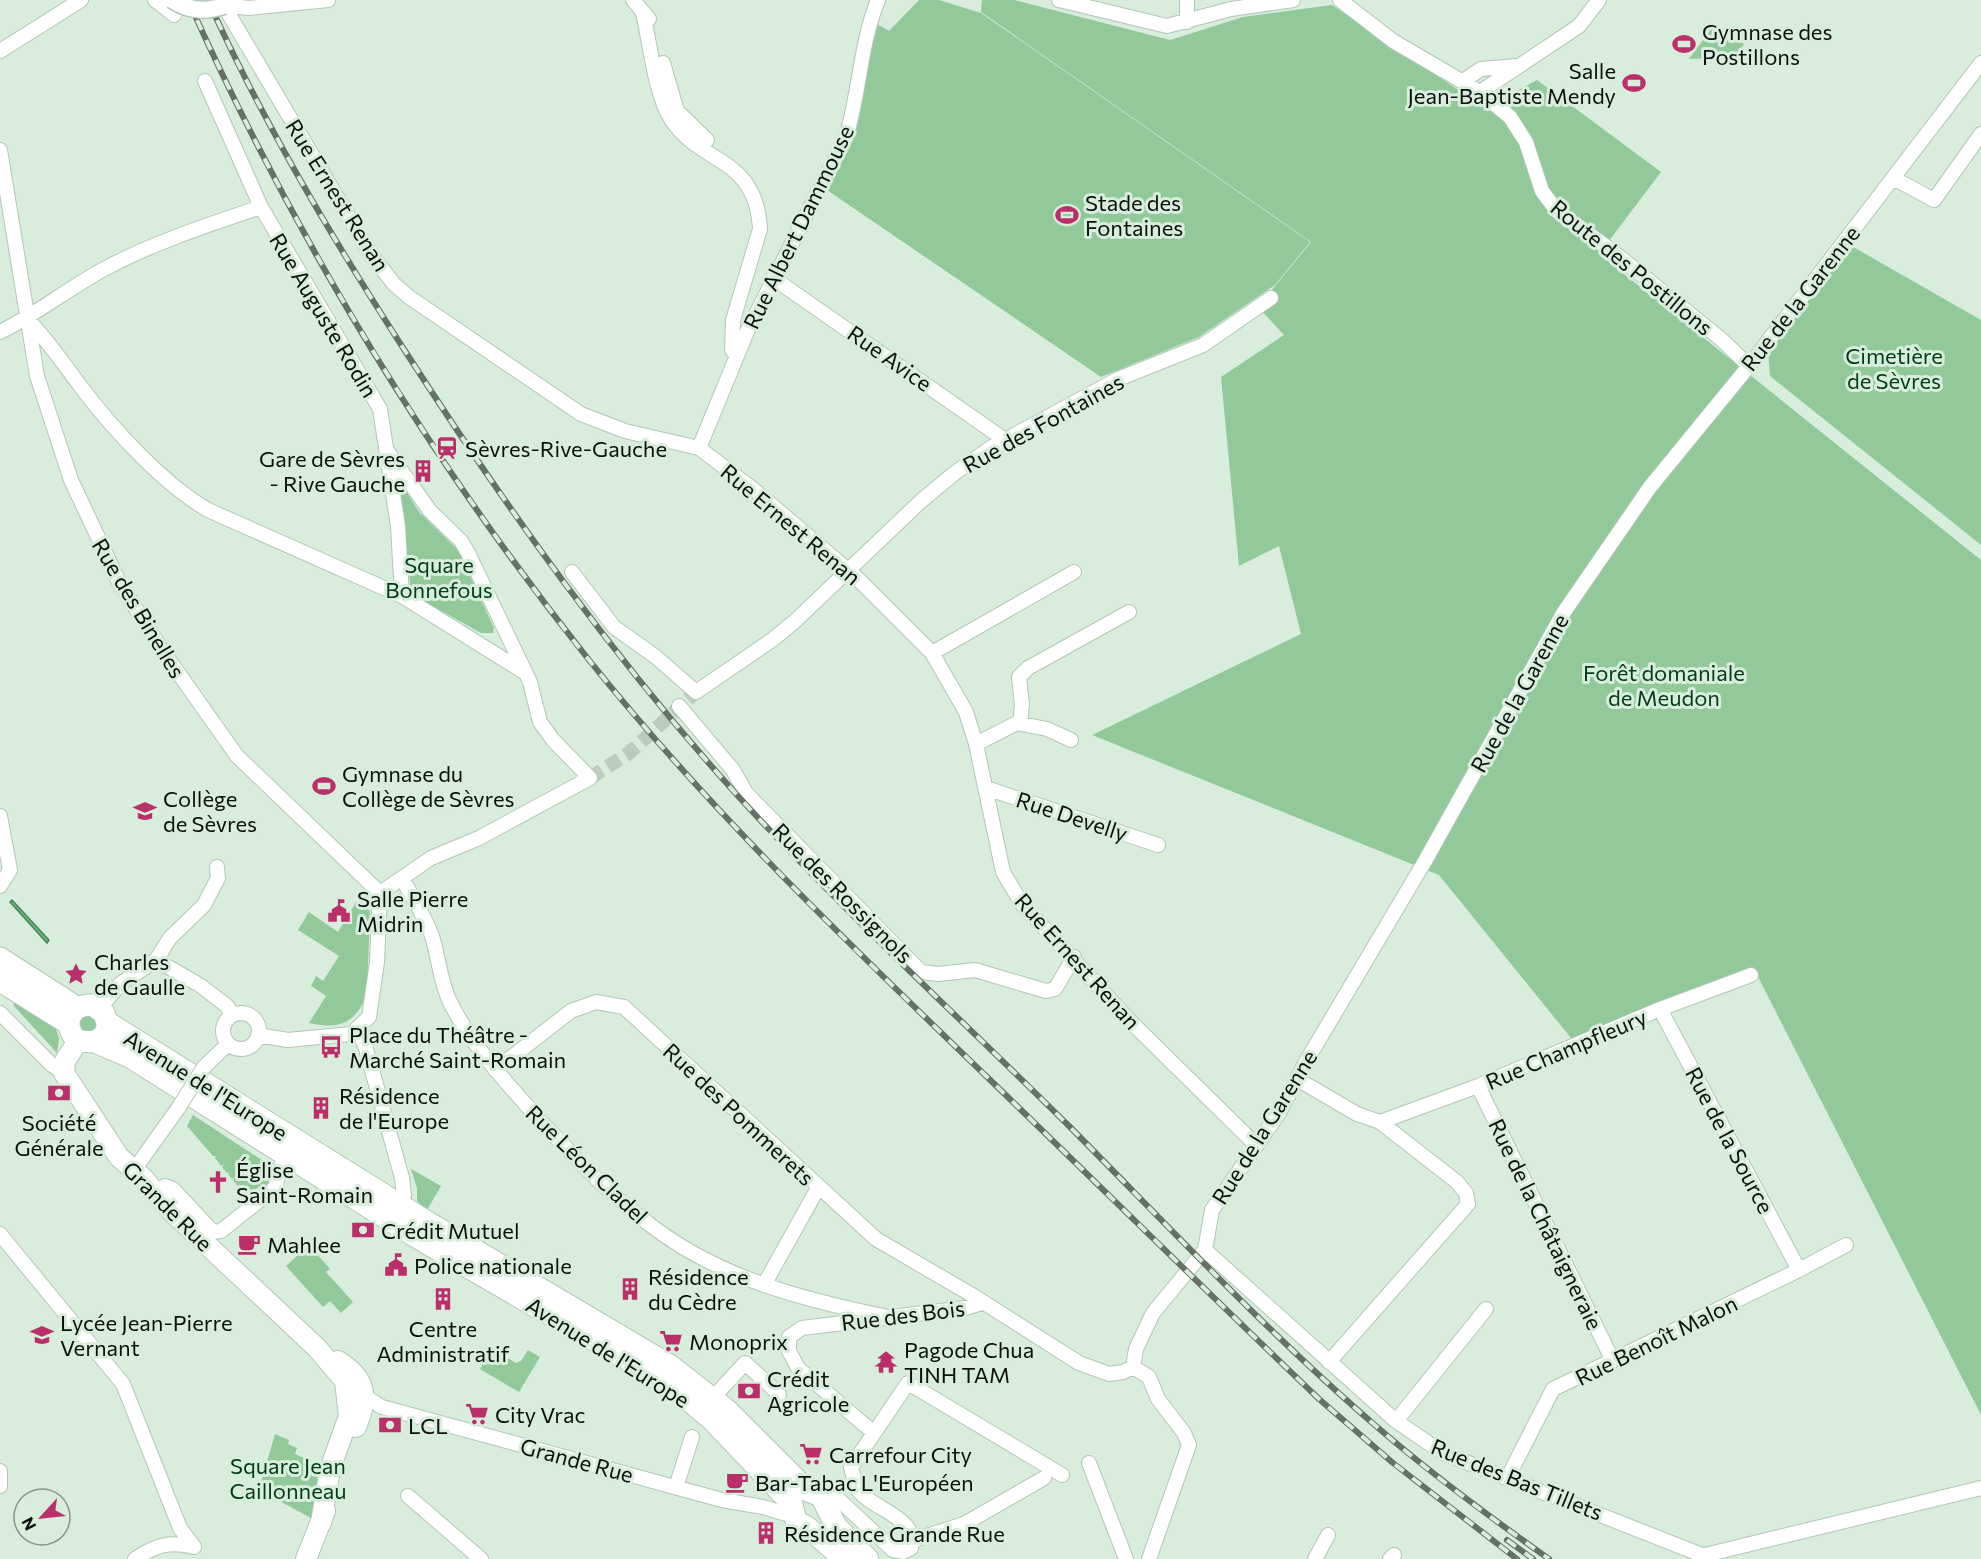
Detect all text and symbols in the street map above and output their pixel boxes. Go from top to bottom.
place label: Gymnase des Postillons [1702,18,1832,70]
sports icon: Gymnase des Postillons [1671,31,1697,57]
place label: Salle Jean-Baptiste Mendy [1407,57,1616,109]
sports icon: Salle Jean-Baptiste Mendy [1621,70,1647,96]
street label: Rue Ernest Renan [280,114,396,276]
street label: Rue Albert Dammouse [737,121,859,333]
place label: Stade des Fontaines [1085,189,1183,241]
street label: Route des Postillons [1546,193,1718,341]
sports icon: Stade des Fontaines [1054,202,1080,228]
street label: Rue de la Garenne [1735,220,1865,376]
street label: Rue Auguste Rodin [264,228,384,402]
street label: Rue Avice [843,319,937,397]
park label: Cimetière de Sèvres [1845,342,1943,394]
street label: Rue des Fontaines [958,368,1128,478]
station icon: Sèvres-Rive-Gauche [434,435,460,461]
place label: Sèvres-Rive-Gauche [465,435,667,462]
place label: Gare de Sèvres - Rive Gauche [259,445,405,497]
building icon: Gare de Sèvres - Rive Gauche [410,458,436,484]
street label: Rue Ernest Renan [716,458,866,590]
street label: Rue des Binelles [87,533,191,683]
park label: Square Bonnefous [385,551,493,603]
street label: Rue de la Garenne [1464,609,1574,777]
park label: Forêt domaniale de Meudon [1583,659,1745,711]
place label: Gymnase du Collège de Sèvres [342,760,515,812]
sports icon: Gymnase du Collège de Sèvres [311,773,337,799]
place label: Collège de Sèvres [163,785,257,837]
street label: Rue Develly [1013,785,1131,847]
school or university icon: Collège de Sèvres [132,798,158,824]
street label: Rue des Rossignols [767,817,919,969]
place label: Salle Pierre Midrin [357,885,468,937]
street label: Rue Ernest Renan [1010,887,1146,1035]
public building icon: Salle Pierre Midrin [326,898,352,924]
place label: Charles de Gaulle [94,948,185,1000]
place icon: Charles de Gaulle [63,961,89,987]
street label: Rue Champfleury [1481,1003,1651,1095]
place label: Place du Théâtre - Marché Saint-Romain [349,1021,566,1073]
street label: Avenue de l'Europe [119,1024,293,1146]
bus stop icon: Place du Théâtre - Marché Saint-Romain [318,1034,344,1060]
street label: Rue des Pommerets [658,1037,820,1191]
street label: Rue de la Garenne [1206,1045,1322,1209]
street label: Rue de la Source [1680,1062,1780,1218]
bank icon: Société Générale [46,1080,72,1106]
place label: Résidence de l'Europe [339,1082,449,1134]
building icon: Résidence de l'Europe [308,1095,334,1121]
street label: Rue Léon Cladel [520,1099,654,1229]
place label: Société Générale [14,1109,104,1161]
street label: Rue de la Châtaigneraie [1483,1114,1609,1334]
street label: Grande Rue [117,1155,219,1257]
place label: Église Saint-Romain [236,1156,373,1208]
church icon: Église Saint-Romain [205,1169,231,1195]
bank icon: Crédit Mutuel [350,1217,376,1243]
place label: Crédit Mutuel [381,1217,519,1244]
cafe icon: Mahlee [236,1231,262,1257]
place label: Mahlee [267,1231,341,1258]
public building icon: Police nationale [383,1252,409,1278]
place label: Police nationale [414,1252,572,1279]
place label: Résidence du Cèdre [648,1263,749,1315]
building icon: Résidence du Cèdre [617,1276,643,1302]
building icon: Centre Administratif [430,1286,456,1312]
street label: Rue Benoît Malon [1571,1289,1741,1391]
street label: Avenue de l'Europe [521,1291,695,1413]
street label: Rue des Bois [840,1294,966,1336]
place label: Lycée Jean-Pierre Vernant [60,1309,233,1361]
place label: Centre Administratif [377,1315,510,1367]
school or university icon: Lycée Jean-Pierre Vernant [29,1322,55,1348]
supermarket icon: Monoprix [658,1328,684,1354]
place label: Monoprix [689,1328,788,1355]
place label: Pagode Chua TINH TAM [904,1336,1034,1388]
temple icon: Pagode Chua TINH TAM [873,1349,899,1375]
place label: Crédit Agricole [767,1365,849,1417]
bank icon: Crédit Agricole [736,1378,762,1404]
supermarket icon: City Vrac [464,1401,490,1427]
place label: City Vrac [495,1401,585,1428]
bank icon: LCL [377,1412,403,1438]
place label: LCL [408,1412,448,1439]
street label: Grande Rue [518,1432,636,1488]
street label: Rue des Bas Tillets [1427,1432,1607,1526]
supermarket icon: Carrefour City [798,1441,824,1467]
place label: Carrefour City [829,1441,972,1468]
park label: Square Jean Caillonneau [229,1452,347,1504]
cafe icon: Bar-Tabac L'Européen [724,1469,750,1495]
place label: Bar-Tabac L'Européen [755,1469,974,1496]
north arrow [12,1487,72,1547]
text: N [17,1514,39,1534]
building icon: Résidence Grande Rue [753,1520,779,1546]
place label: Résidence Grande Rue [784,1520,1005,1547]

